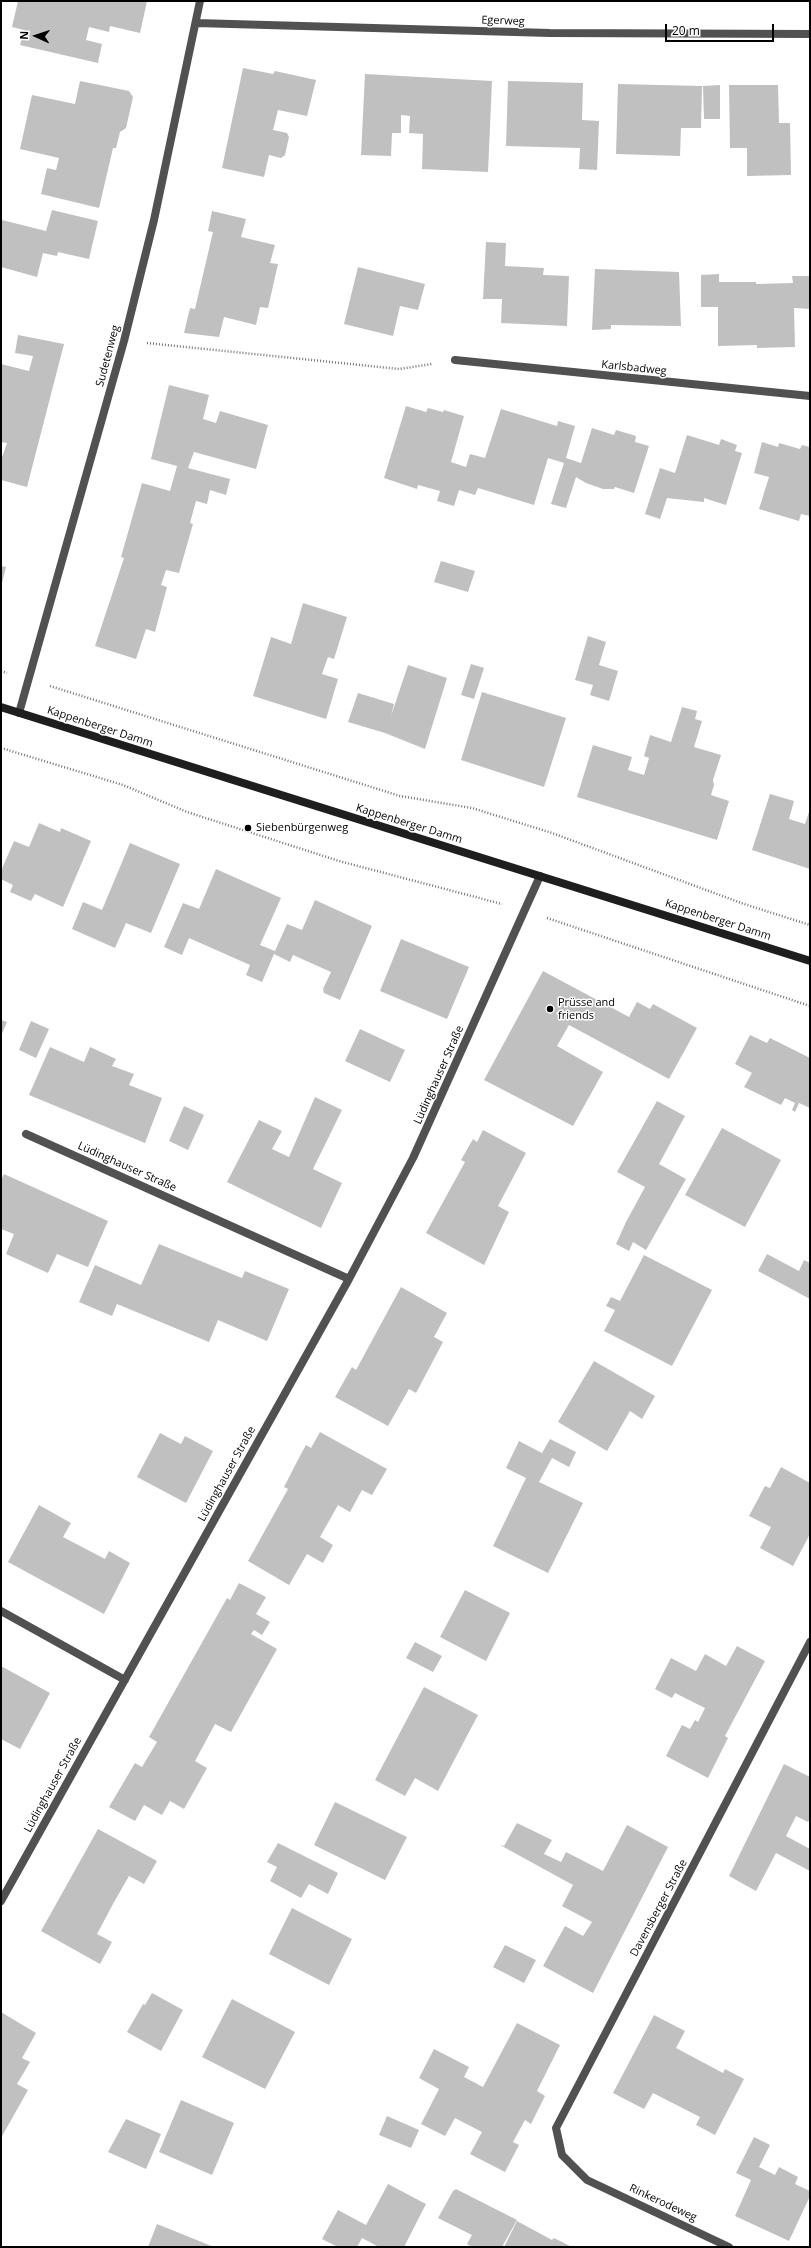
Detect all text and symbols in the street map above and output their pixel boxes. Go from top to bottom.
street label: Egerweg [481,14,525,28]
north arrow [16,16,56,56]
scale bar [667,16,776,42]
text: 20 m [672,22,700,39]
text: N [16,30,31,40]
street label: Sudetenweg [93,324,123,388]
street label: Karlsbadweg [601,358,667,378]
street label: Kappenberger Damm [45,704,155,750]
street label: Kappenberger Damm [354,802,464,846]
place label: Siebenbürgenweg [256,821,348,835]
marker: Siebenbürgenweg [243,823,253,833]
street label: Kappenberger Damm [663,897,773,943]
place label: Prüsse and friends [558,996,615,1022]
marker: Prüsse and friends [545,1004,555,1014]
street label: Lüdinghauser Straße [411,1024,467,1126]
street label: Lüdinghauser Straße [76,1139,178,1195]
street label: Lüdinghauser Straße [195,1424,259,1524]
street label: Lüdinghauser Straße [21,1735,85,1835]
street label: Davensberger Straße [628,1857,690,1959]
street label: Rinkerodeweg [627,2182,699,2224]

